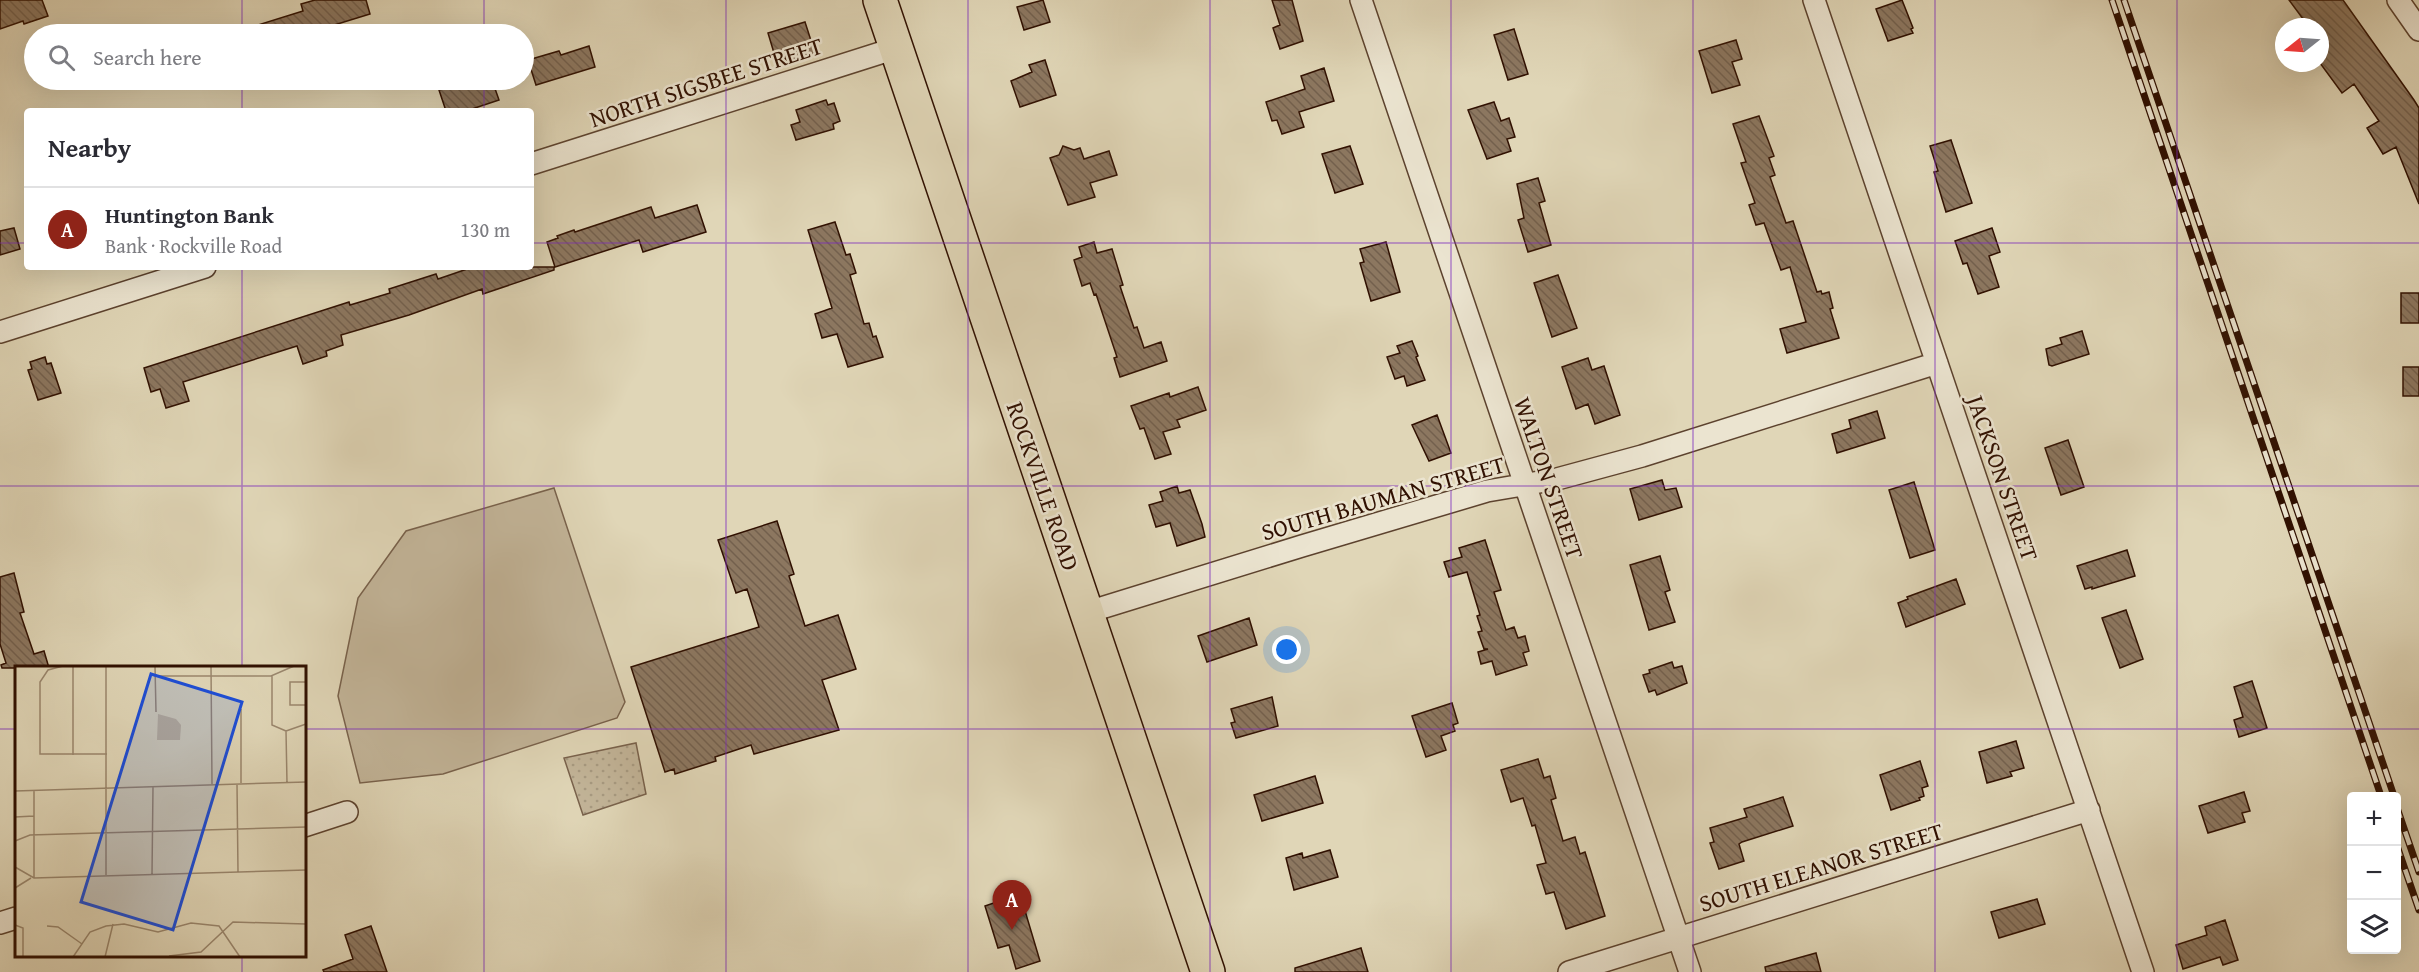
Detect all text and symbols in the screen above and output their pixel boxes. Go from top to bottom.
north arrow [2275,18,2329,72]
search box [24,24,534,90]
street label: NORTH SIGSBEE STREET [585,28,827,136]
icon: search [45,41,78,74]
text: Search here [93,41,202,73]
text: Nearby [48,128,131,167]
text: Huntington Bank [105,199,274,231]
text: A [61,215,74,244]
text: 130 m [460,215,510,244]
text: Bank · Rockville Road [105,231,282,260]
street label: JACKSON STREET [1957,388,2048,565]
street label: WALTON STREET [1505,392,1593,564]
street label: ROCKVILLE ROAD [998,397,1088,575]
street label: SOUTH BAUMAN STREET [1257,446,1509,550]
your location [1272,635,1301,664]
inset map [15,666,306,957]
map controls [2347,792,2401,954]
button: + [2347,792,2401,846]
street label: SOUTH ELEANOR STREET [1695,813,1947,921]
button: − [2347,846,2401,900]
pin: A [992,880,1032,930]
button: layers [2347,900,2401,954]

